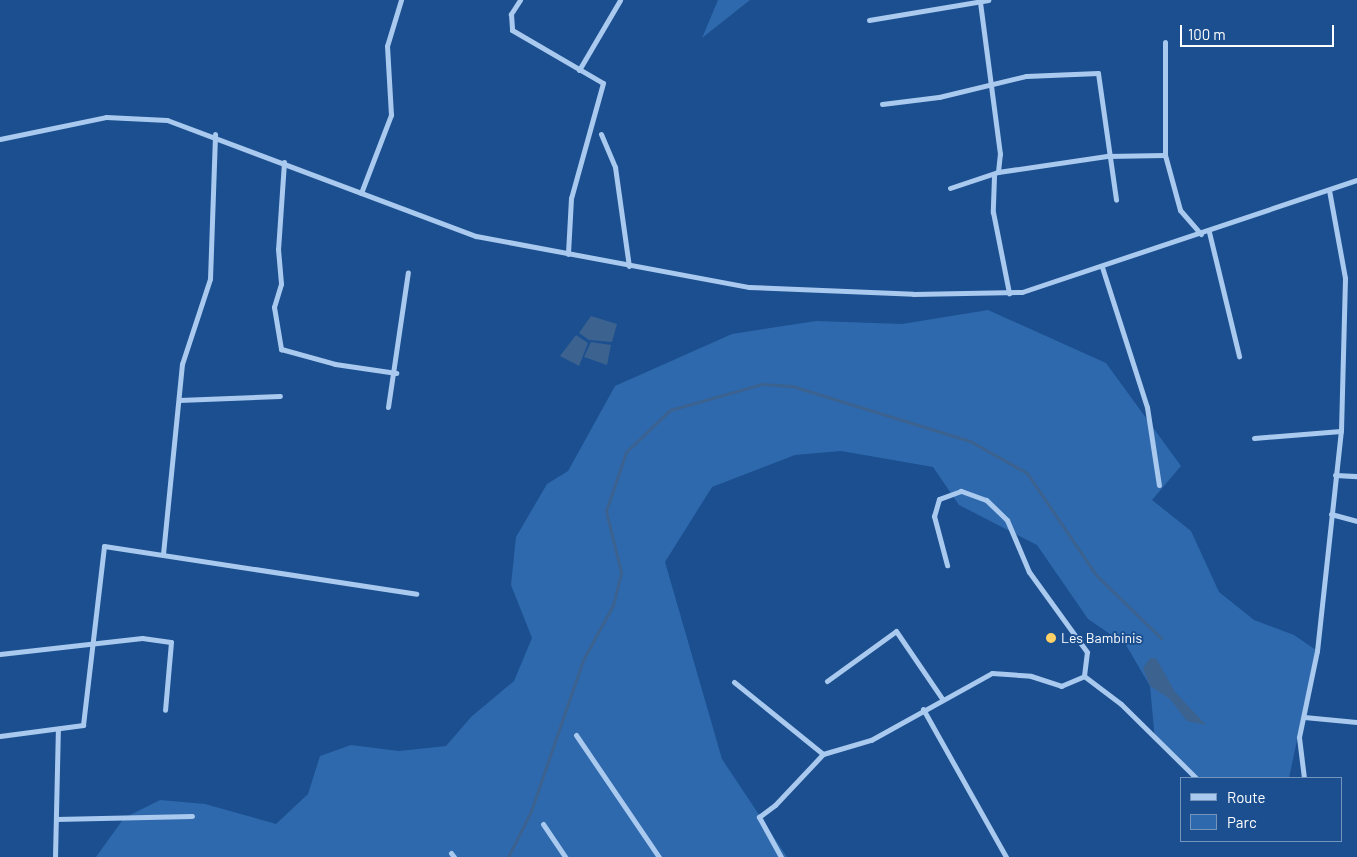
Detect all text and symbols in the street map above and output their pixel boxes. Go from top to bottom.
scale bar [1182,15,1336,47]
text: 100 m [1188,25,1226,43]
place label: Les Bambinis [1061,630,1142,646]
marker: Les Bambinis [1045,632,1057,644]
legend [1180,777,1342,842]
text: Route [1227,788,1266,806]
text: Parc [1227,813,1257,831]

